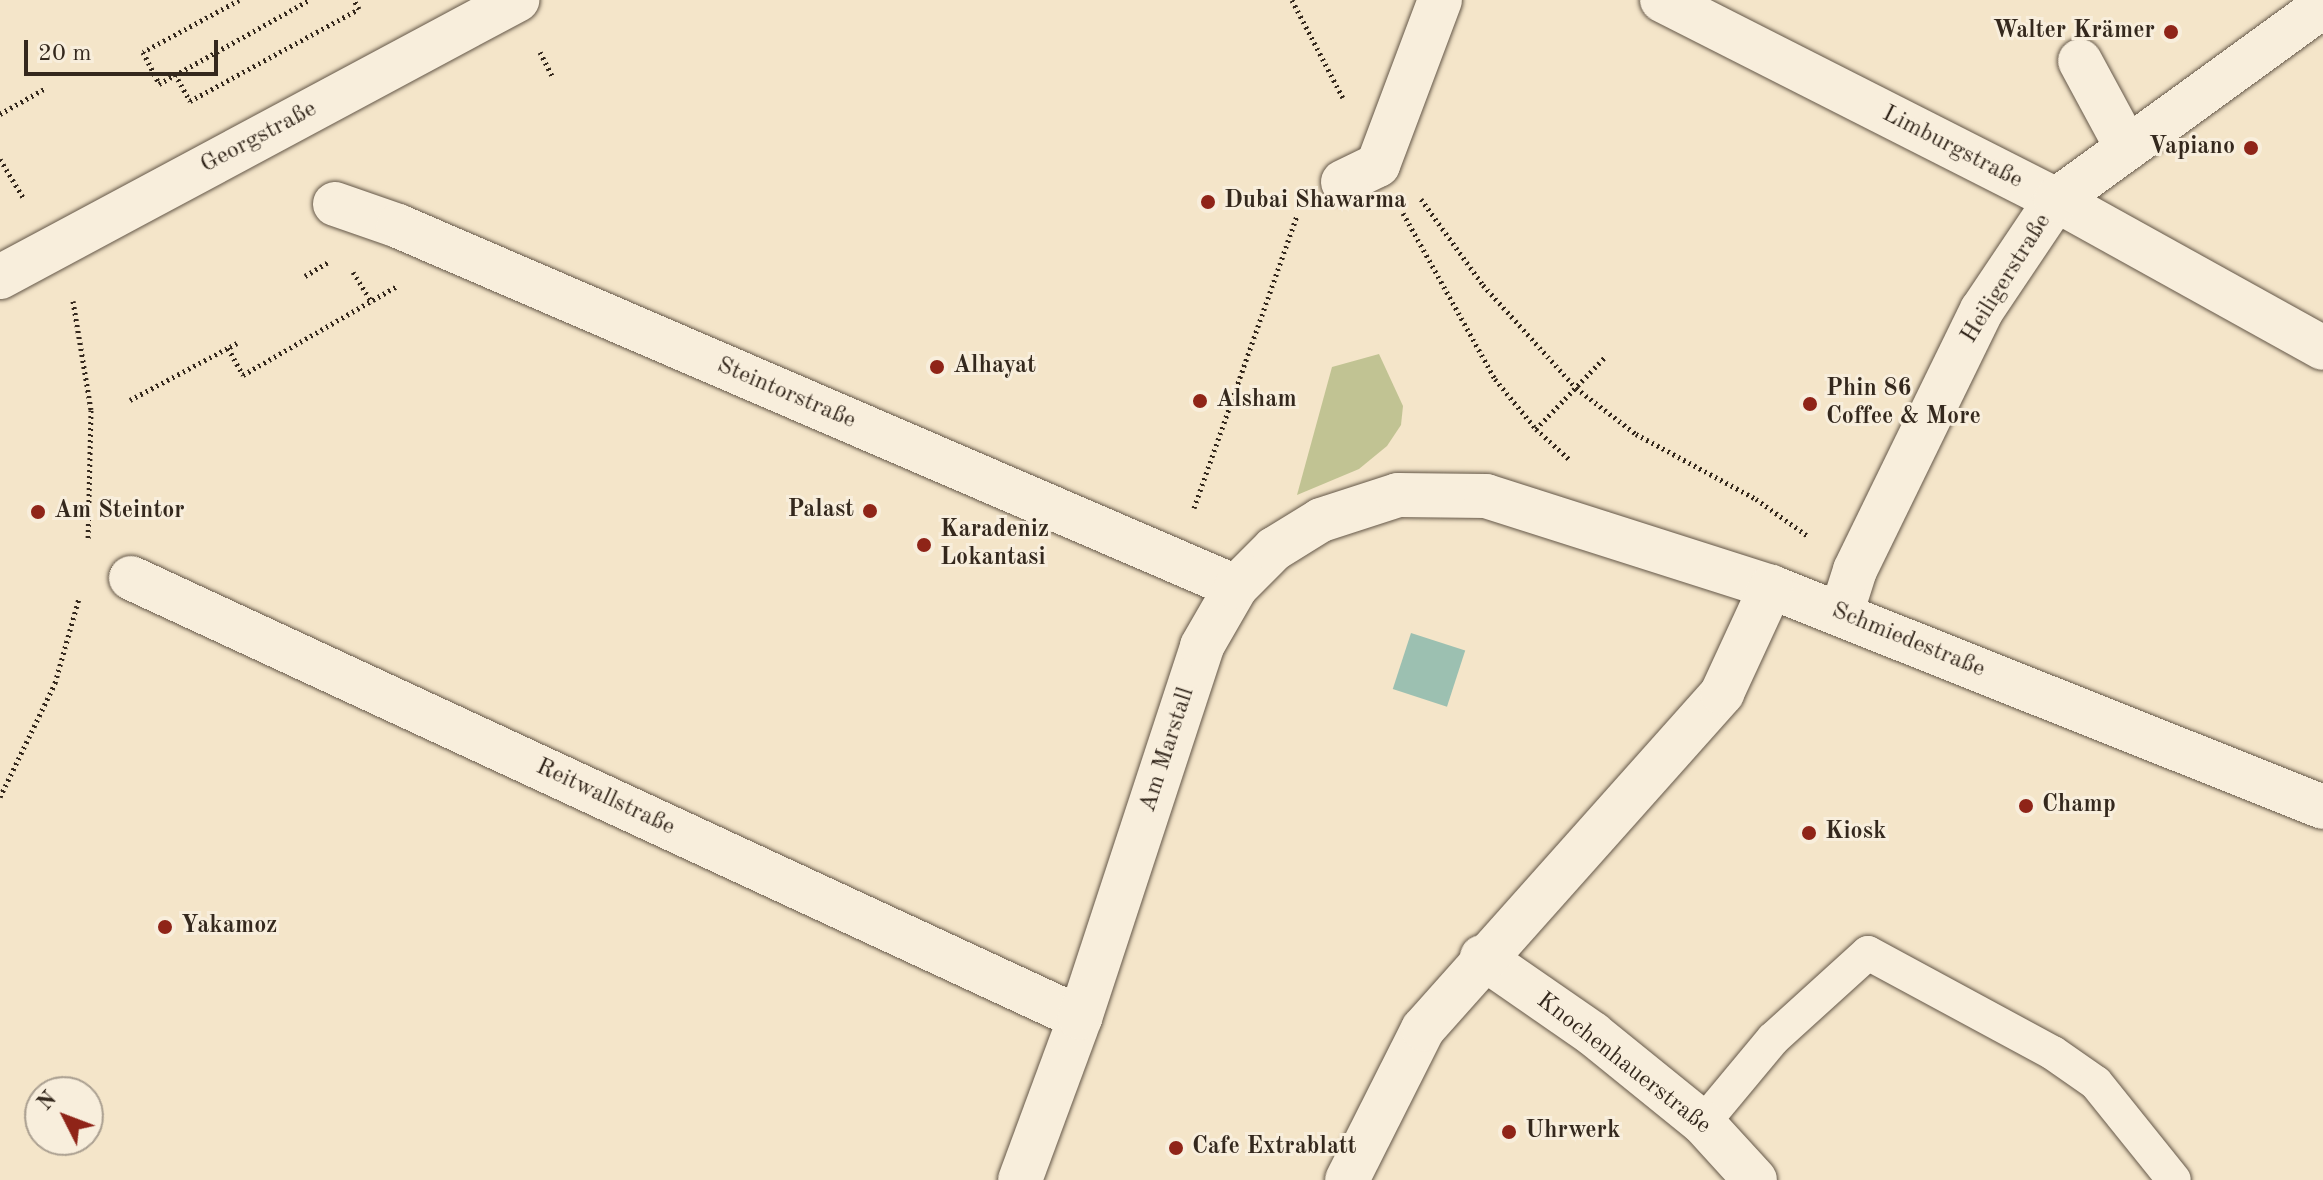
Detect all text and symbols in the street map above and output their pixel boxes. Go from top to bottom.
place label: Walter Krämer [1993,18,2155,46]
marker: Walter Krämer [2162,23,2180,41]
scale bar [28,24,222,74]
text: 20 m [38,42,92,66]
street label: Georgstraße [196,95,322,181]
street label: Limburgstraße [1877,100,2027,196]
place label: Vapiano [2149,134,2235,162]
marker: Vapiano [2242,139,2260,157]
place label: Dubai Shawarma [1224,188,1406,216]
marker: Dubai Shawarma [1199,193,1217,211]
street label: Heiligerstraße [1956,209,2058,349]
street label: Steintorstraße [712,352,860,436]
place label: Alhayat [953,353,1036,381]
marker: Alhayat [928,358,946,376]
place label: Phin 86 Coffee & More [1826,376,1981,432]
place label: Alsham [1216,387,1297,415]
marker: Alsham [1191,392,1209,410]
marker: Phin 86 Coffee & More [1801,395,1819,413]
place label: Palast [787,497,854,525]
place label: Am Steintor [54,498,185,526]
marker: Palast [861,502,879,520]
marker: Am Steintor [29,503,47,521]
place label: Karadeniz Lokantasi [940,517,1049,573]
marker: Karadeniz Lokantasi [915,536,933,554]
street label: Schmiedestraße [1827,597,1989,685]
street label: Am Marstall [1134,684,1202,816]
street label: Reitwallstraße [531,753,679,843]
place label: Champ [2042,792,2116,820]
marker: Champ [2017,797,2035,815]
place label: Kiosk [1825,819,1886,847]
marker: Kiosk [1800,824,1818,842]
place label: Yakamoz [181,913,277,941]
marker: Yakamoz [156,918,174,936]
street label: Knochenhauerstraße [1530,987,1716,1141]
north arrow [24,1076,104,1156]
text: N [34,1088,61,1115]
place label: Uhrwerk [1525,1118,1620,1146]
marker: Uhrwerk [1500,1123,1518,1141]
place label: Cafe Extrablatt [1192,1134,1357,1162]
marker: Cafe Extrablatt [1167,1139,1185,1157]

